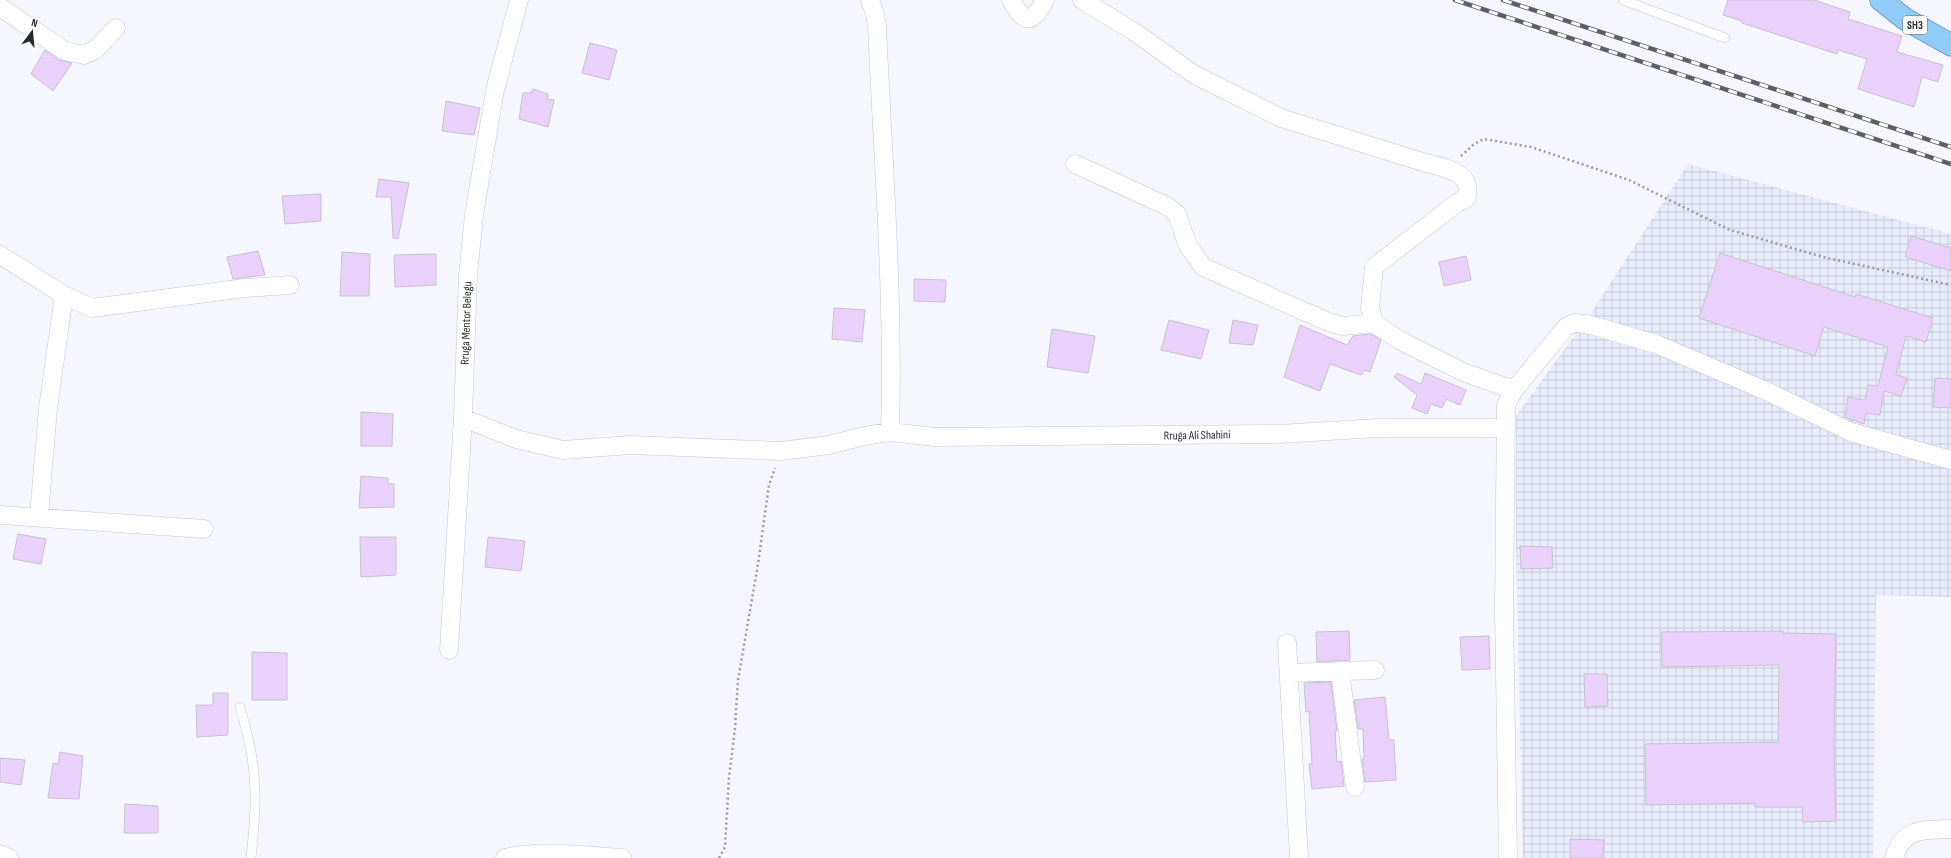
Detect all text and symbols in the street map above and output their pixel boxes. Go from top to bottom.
north arrow [12,12,52,52]
text: N [30,16,39,30]
road number: SH3 [1903,16,1927,34]
street label: Rruga Mentor Belegu [458,281,475,365]
street label: Rruga Ali Shahini [1164,427,1230,444]

